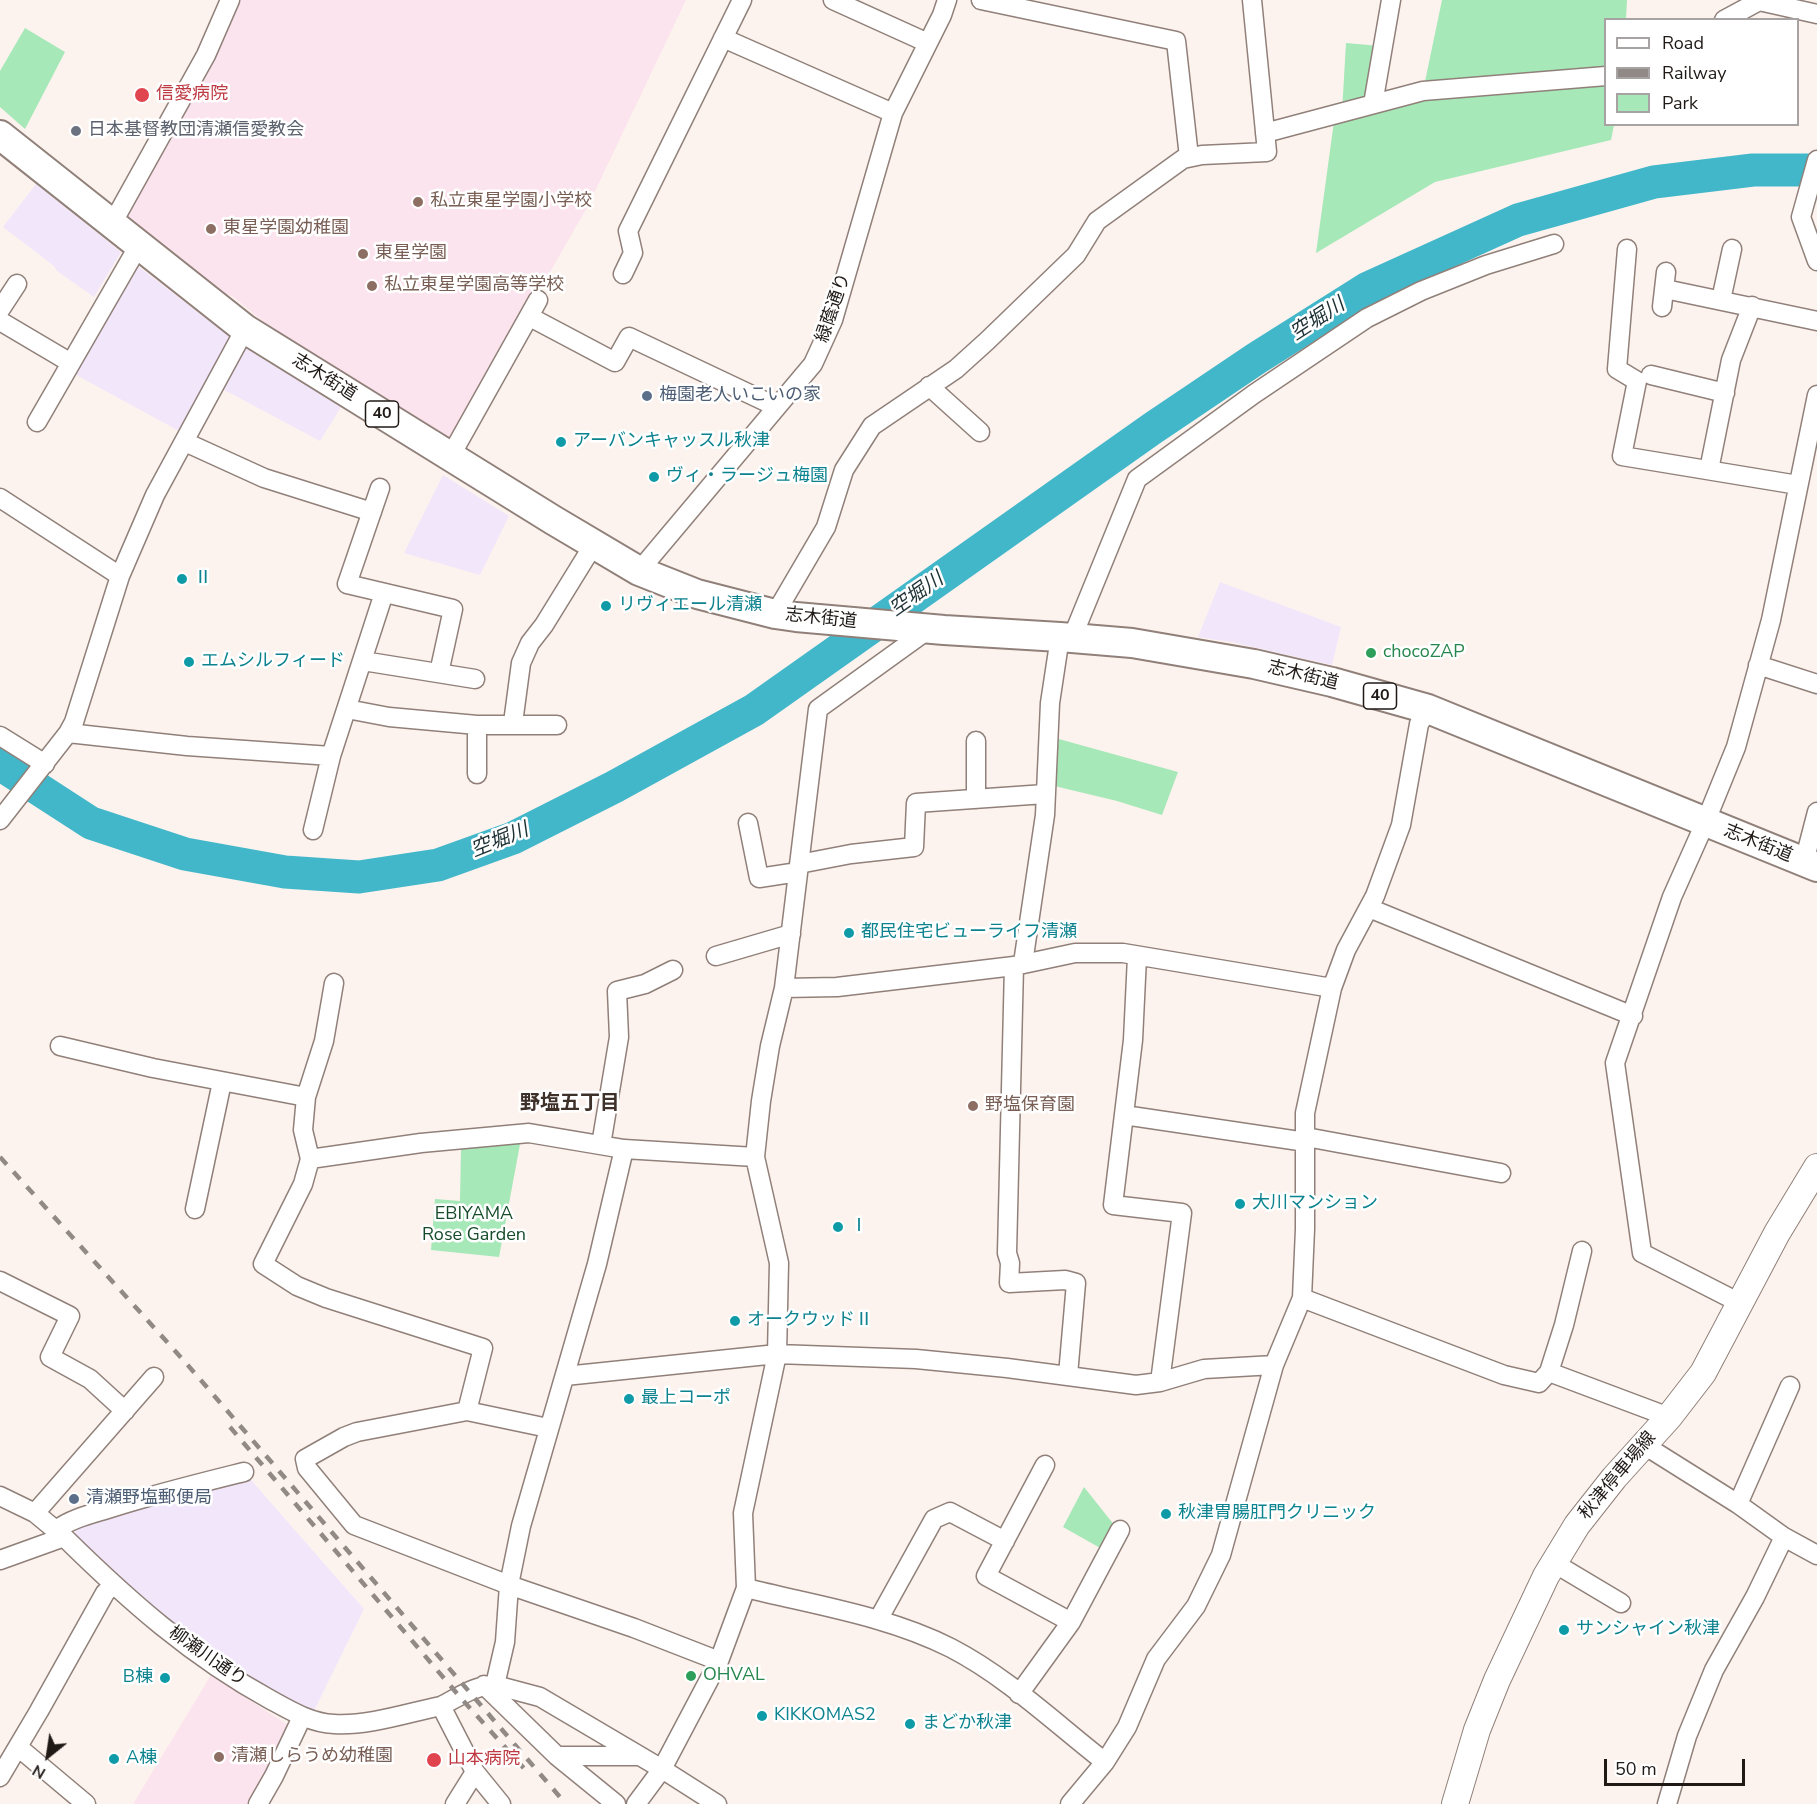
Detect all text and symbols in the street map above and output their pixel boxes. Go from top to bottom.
legend [1604,18,1799,126]
text: Road [1662,31,1704,55]
text: Railway [1662,61,1727,85]
place label: 信愛病院 [156,84,228,106]
marker: 信愛病院 [133,86,151,104]
text: Park [1662,91,1698,115]
place label: 日本基督教団清瀬信愛教会 [88,120,304,142]
marker: 日本基督教団清瀬信愛教会 [69,124,83,138]
place label: 私立東星学園小学校 [430,191,592,213]
marker: 私立東星学園小学校 [411,195,425,209]
place label: 東星学園幼稚園 [223,218,349,240]
marker: 東星学園幼稚園 [204,222,218,236]
place label: 東星学園 [375,243,447,265]
marker: 東星学園 [356,247,370,261]
street label: 緑蔭通り [812,270,856,346]
place label: 私立東星学園高等学校 [384,275,564,297]
marker: 私立東星学園高等学校 [365,279,379,293]
water label: 空堀川 [1286,294,1350,346]
street label: 志木街道 [288,350,360,406]
place label: 梅園老人いこいの家 [659,385,821,407]
marker: 梅園老人いこいの家 [640,389,654,403]
road number: 40 [366,401,398,427]
place label: アーバンキャッスル秋津 [573,431,770,453]
marker: アーバンキャッスル秋津 [554,435,568,449]
place label: ヴィ・ラージュ梅園 [666,466,828,488]
marker: ヴィ・ラージュ梅園 [647,470,661,484]
place label: Ⅱ [194,568,212,590]
water label: 空堀川 [886,568,948,622]
marker: Ⅱ [175,572,189,586]
place label: リヴィエール清瀬 [618,595,762,617]
marker: リヴィエール清瀬 [599,599,613,613]
street label: 志木街道 [784,604,858,634]
place label: chocoZAP [1383,642,1465,664]
marker: chocoZAP [1364,646,1378,660]
place label: エムシルフィード [201,651,345,673]
marker: エムシルフィード [182,655,196,669]
street label: 志木街道 [1265,657,1341,695]
road number: 40 [1364,683,1396,709]
water label: 空堀川 [468,819,532,863]
street label: 志木街道 [1721,821,1795,867]
place label: 都民住宅ビューライフ清瀬 [861,922,1077,944]
marker: 都民住宅ビューライフ清瀬 [842,926,856,940]
district label: 野塩五丁目 [520,1092,620,1116]
place label: 野塩保育園 [985,1095,1075,1117]
marker: 野塩保育園 [966,1099,980,1113]
place label: 大川マンション [1252,1193,1378,1215]
marker: 大川マンション [1233,1197,1247,1211]
park label: EBIYAMA Rose Garden [422,1204,526,1246]
place label: Ⅰ [850,1216,868,1238]
marker: Ⅰ [831,1220,845,1234]
place label: オークウッドⅡ [747,1310,873,1332]
marker: オークウッドⅡ [728,1314,742,1328]
place label: 最上コーポ [641,1388,731,1410]
marker: 最上コーポ [622,1392,636,1406]
street label: 秋津停車場線 [1575,1428,1661,1524]
place label: 清瀬野塩郵便局 [86,1488,212,1510]
marker: 清瀬野塩郵便局 [67,1492,81,1506]
place label: 秋津胃腸肛門クリニック [1178,1503,1376,1525]
marker: 秋津胃腸肛門クリニック [1159,1507,1173,1521]
place label: サンシャイン秋津 [1576,1619,1720,1641]
street label: 柳瀬川通り [164,1622,250,1692]
marker: サンシャイン秋津 [1557,1623,1571,1637]
place label: OHVAL [703,1665,765,1687]
place label: B棟 [123,1667,153,1689]
marker: OHVAL [684,1669,698,1683]
marker: B棟 [158,1671,172,1685]
place label: KIKKOMAS2 [774,1705,876,1727]
marker: KIKKOMAS2 [755,1709,769,1723]
place label: まどか秋津 [922,1713,1012,1735]
marker: まどか秋津 [903,1717,917,1731]
north arrow [18,1726,78,1786]
place label: 清瀬しらうめ幼稚園 [231,1746,393,1768]
scale bar [1607,1747,1748,1785]
place label: A棟 [126,1748,157,1770]
place label: 山本病院 [448,1749,520,1771]
marker: 清瀬しらうめ幼稚園 [212,1750,226,1764]
marker: 山本病院 [425,1751,443,1769]
marker: A棟 [107,1752,121,1766]
text: 50 m [1615,1757,1657,1781]
text: N [28,1759,50,1784]

